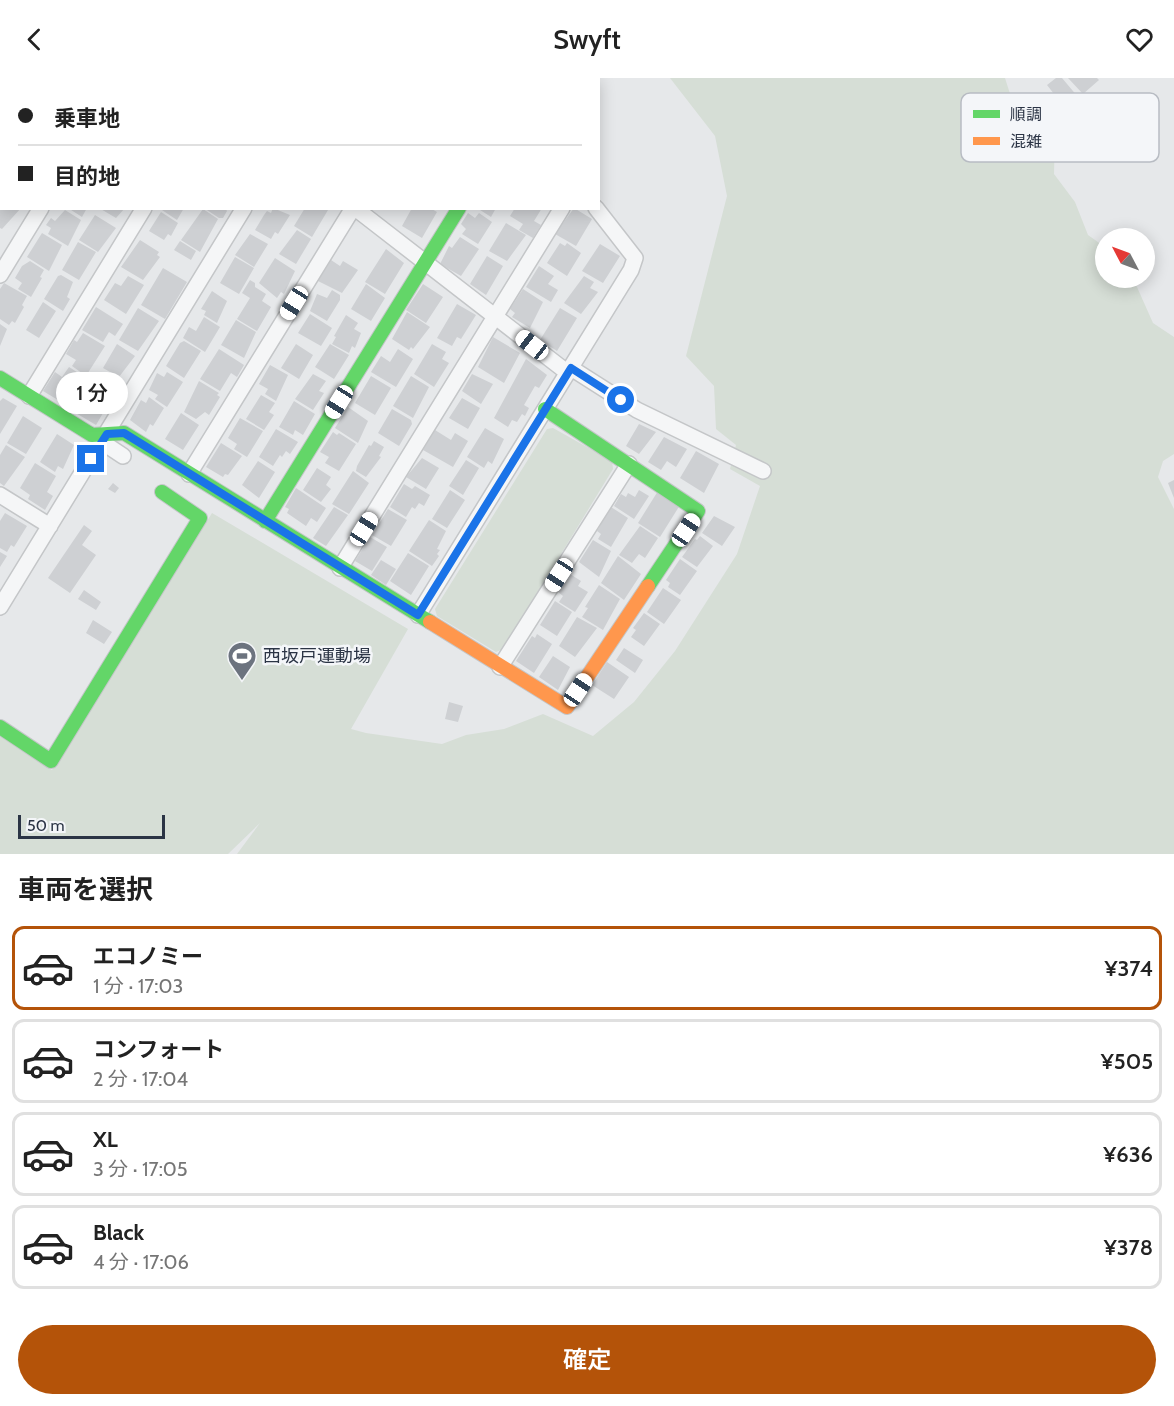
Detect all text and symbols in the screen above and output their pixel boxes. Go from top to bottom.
icon: back [18,23,51,56]
text: Swyft [553,23,621,56]
icon: heart [1123,23,1156,56]
legend [961,93,1159,162]
text: 乗車地 [54,105,120,132]
text: 順調 [1010,105,1042,124]
text: 混雑 [1010,132,1042,151]
text: 目的地 [54,163,120,190]
north arrow [1095,228,1155,288]
map controls [1095,228,1155,288]
car [277,283,311,323]
car [512,327,552,363]
callout: 1 分 [55,372,127,414]
text: 1 分 [76,381,108,405]
car [322,382,356,422]
route start [607,386,634,413]
route end [77,445,104,472]
car [347,509,381,549]
car [668,510,704,550]
car [542,555,576,595]
sports icon: 西坂戸運動場 [226,640,258,682]
place label: 西坂戸運動場 [263,645,371,667]
car [560,670,596,710]
scale bar [18,812,165,840]
text: 50 m [27,816,64,835]
text: 車両を選択 [18,873,153,906]
icon: car [21,941,75,995]
text: エコノミー [93,943,203,970]
text: ¥374 [1104,955,1153,982]
text: 1 分 · 17:03 [93,974,183,998]
icon: car [21,1034,75,1088]
text: コンフォート [93,1036,224,1063]
text: ¥505 [1101,1048,1153,1075]
text: 2 分 · 17:04 [93,1067,188,1091]
text: XL [93,1126,118,1153]
icon: car [21,1127,75,1181]
text: ¥636 [1103,1141,1153,1168]
text: 3 分 · 17:05 [93,1157,188,1181]
text: Black [93,1219,144,1246]
icon: car [21,1220,75,1274]
text: ¥378 [1104,1234,1153,1261]
text: 4 分 · 17:06 [93,1250,189,1274]
button: 確定 [18,1325,1156,1394]

